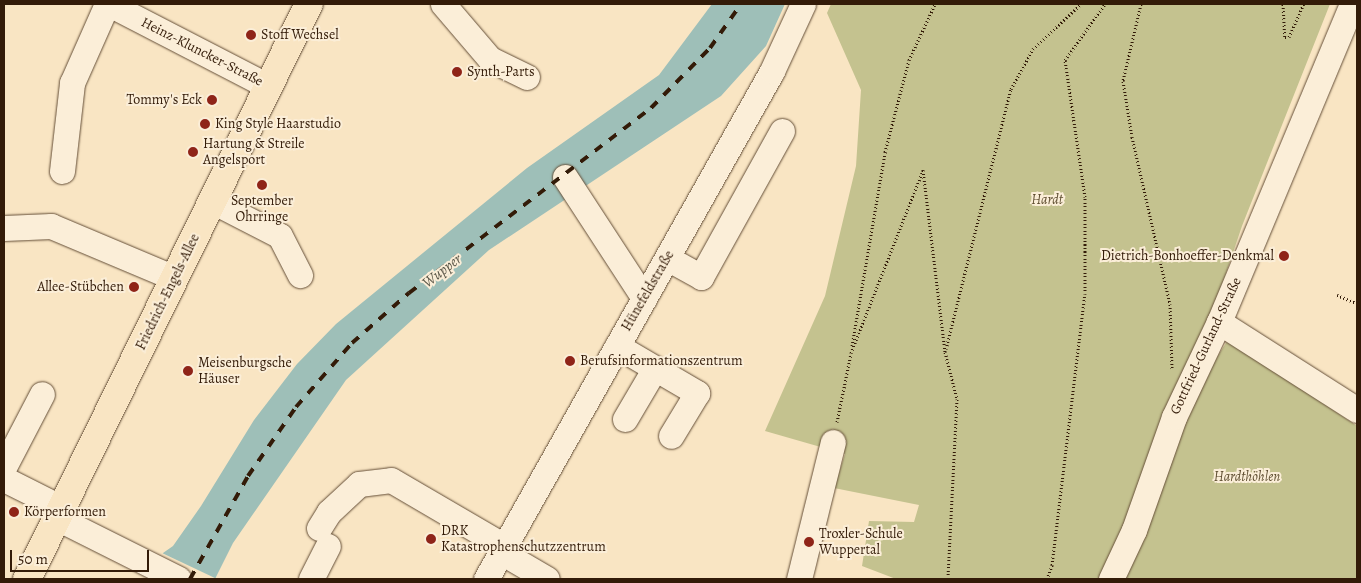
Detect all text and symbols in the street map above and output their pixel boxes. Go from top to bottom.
street label: Heinz-Kluncker-Straße [138,14,266,90]
place label: Stoff Wechsel [261,27,339,43]
marker: Stoff Wechsel [245,29,257,41]
place label: Synth-Parts [467,64,535,80]
marker: Synth-Parts [451,66,463,78]
place label: Tommy's Eck [126,92,202,108]
marker: Tommy's Eck [206,94,218,106]
place label: King Style Haarstudio [215,116,341,132]
marker: King Style Haarstudio [199,118,211,130]
place label: Hartung & Streile Angelsport [203,136,305,168]
marker: Hartung & Streile Angelsport [187,146,199,158]
marker: September Ohrringe [256,179,268,191]
park label: Hardt [1031,192,1063,208]
place label: September Ohrringe [231,193,293,226]
street label: Friedrich-Engels-Allee [133,231,203,353]
street label: Hünefeldstraße [618,248,678,334]
place label: Dietrich-Bonhoeffer-Denkmal [1101,248,1274,264]
water label: Wupper [419,250,465,292]
marker: Dietrich-Bonhoeffer-Denkmal [1278,250,1290,262]
street label: Gottfried-Gurland-Straße [1167,275,1245,417]
place label: Allee-Stübchen [37,279,124,295]
marker: Allee-Stübchen [128,281,140,293]
place label: Berufsinformationszentrum [580,353,743,369]
place label: Meisenburgsche Häuser [198,355,292,388]
marker: Berufsinformationszentrum [564,355,576,367]
marker: Meisenburgsche Häuser [182,365,194,377]
park label: Hardthöhlen [1214,469,1280,485]
place label: Körperformen [24,504,106,520]
marker: Körperformen [8,506,20,518]
place label: DRK Katastrophenschutzzentrum [441,523,606,556]
place label: Troxler-Schule Wuppertal [819,526,903,558]
marker: DRK Katastrophenschutzzentrum [425,533,437,545]
marker: Troxler-Schule Wuppertal [803,536,815,548]
scale bar [12,540,151,572]
text: 50 m [18,549,48,569]

